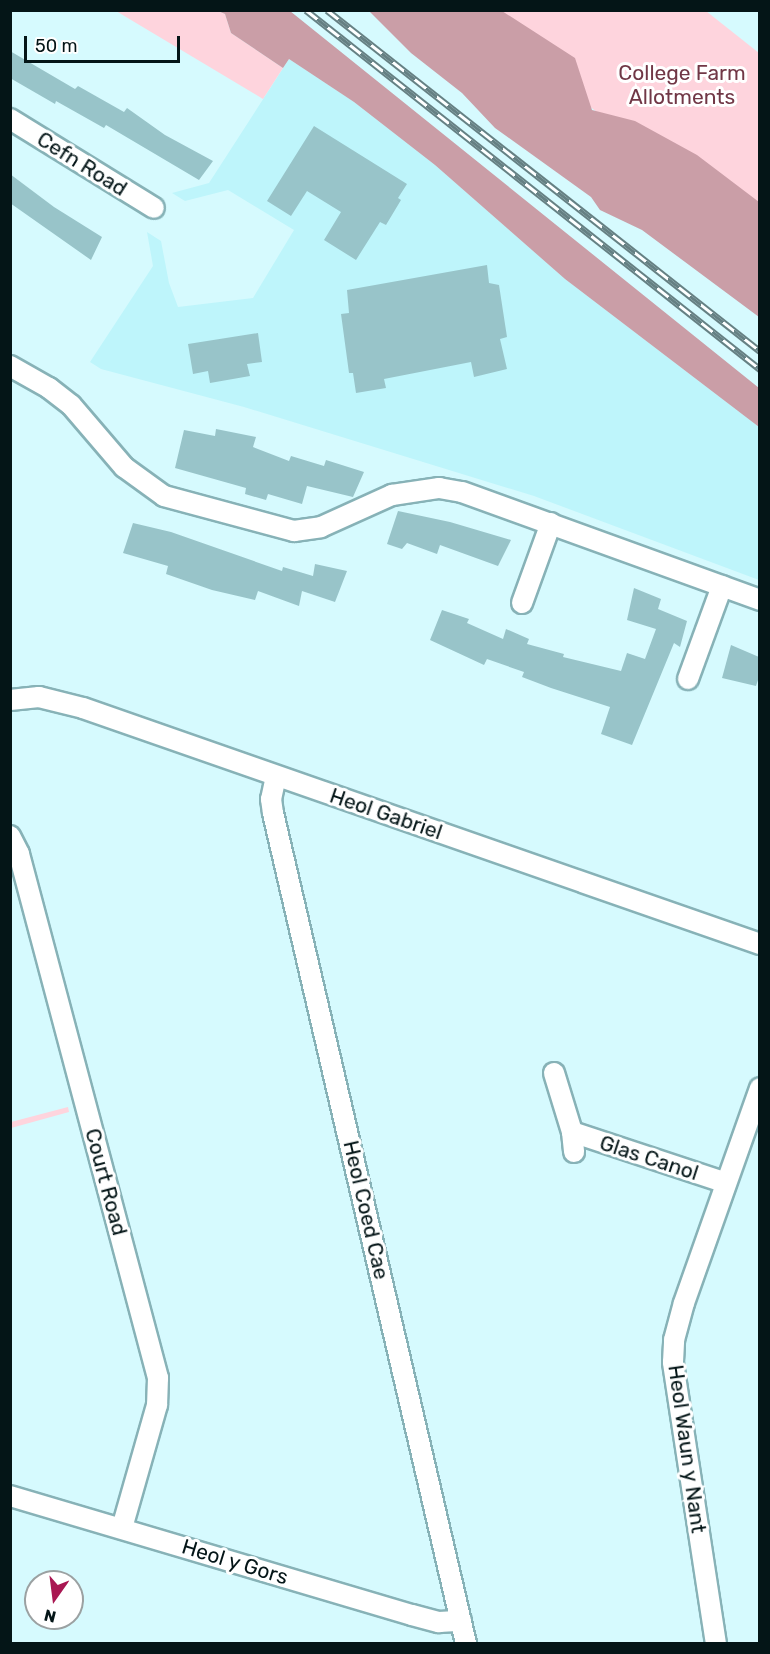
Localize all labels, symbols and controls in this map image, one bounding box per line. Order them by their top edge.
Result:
scale bar [27,24,183,62]
text: 50 m [35,35,78,57]
park label: College Farm Allotments [618,60,746,110]
street label: Cefn Road [32,126,132,202]
street label: Heol Gabriel [326,783,446,845]
street label: Court Road [80,1126,132,1238]
street label: Glas Canol [596,1130,702,1186]
street label: Heol Coed Cae [338,1138,394,1282]
street label: Heol Waun y Nant [663,1362,711,1536]
street label: Heol y Gors [178,1534,292,1590]
north arrow [24,1570,84,1630]
text: N [42,1605,58,1627]

